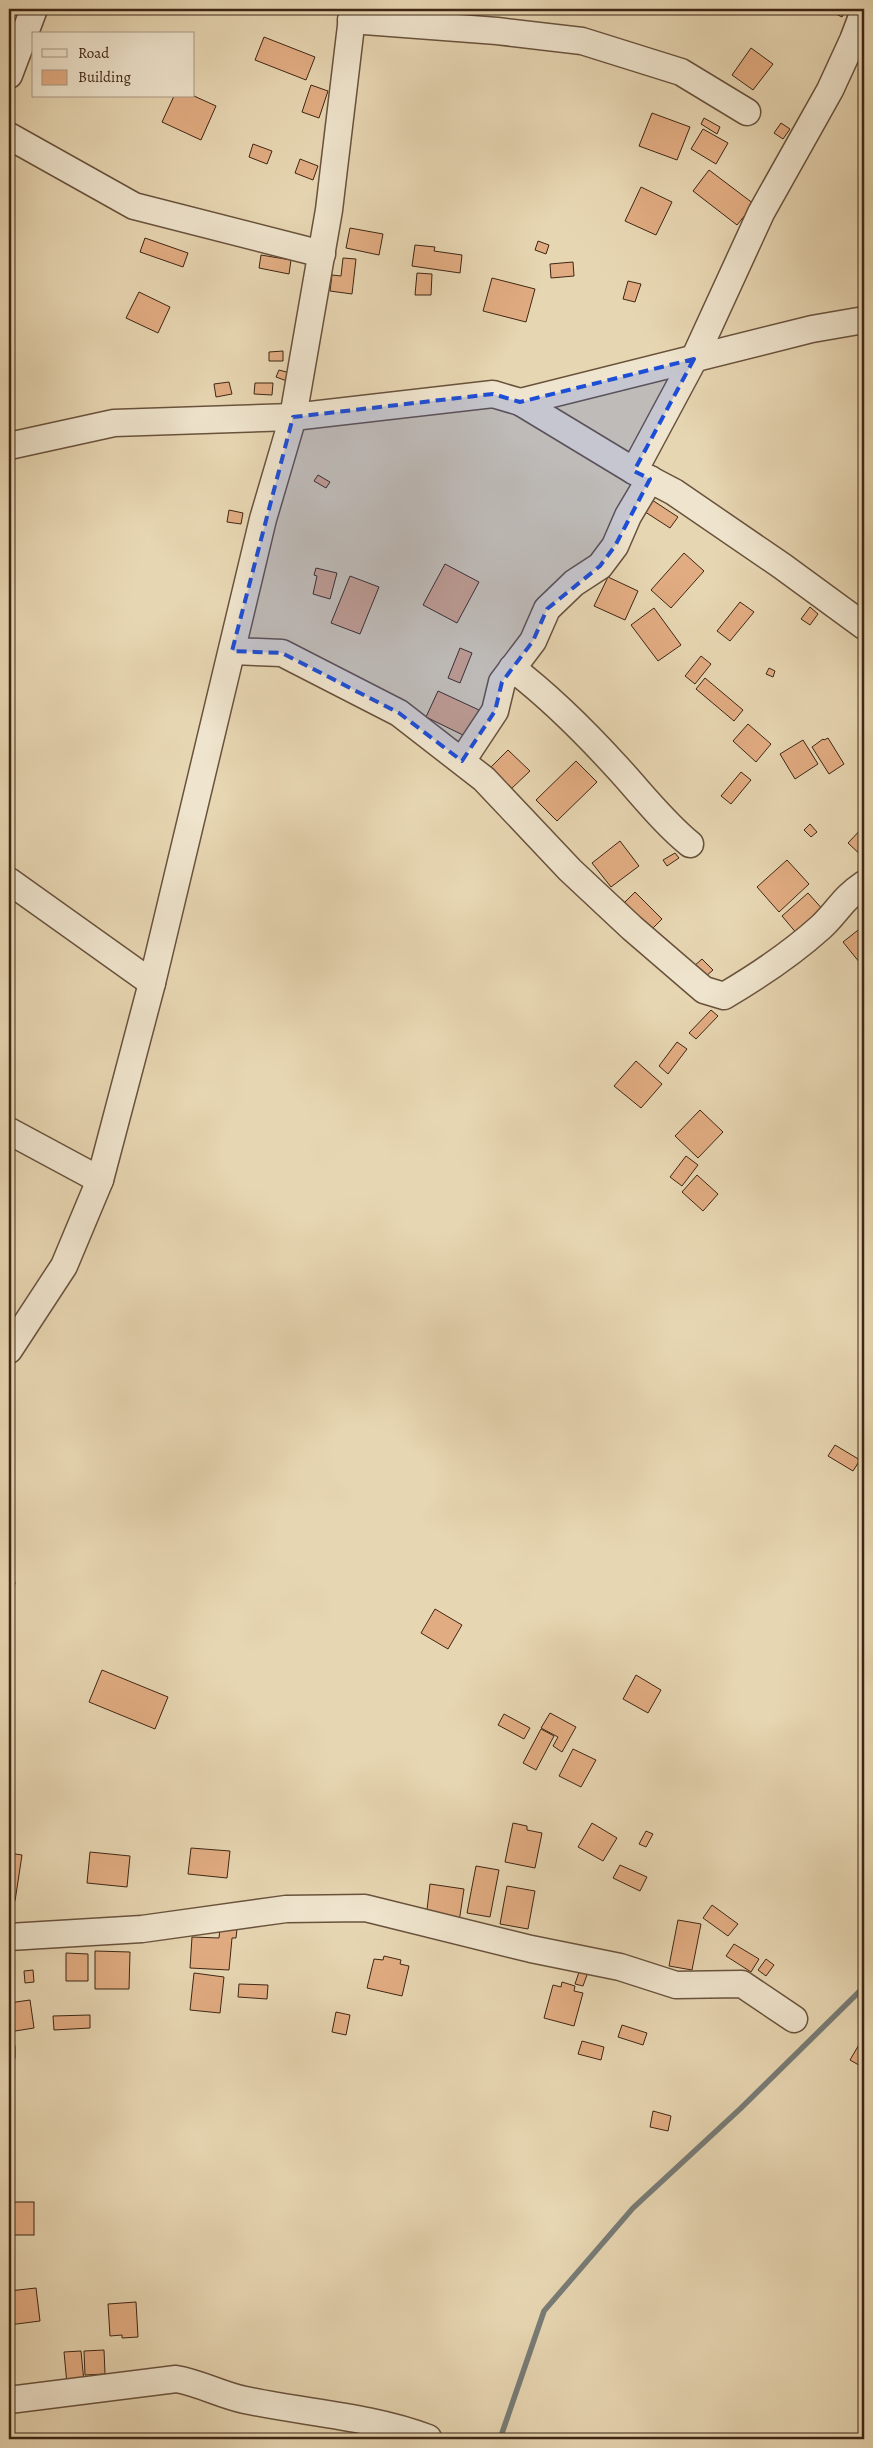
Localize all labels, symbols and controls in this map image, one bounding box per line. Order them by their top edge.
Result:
legend [32,32,195,98]
text: Road [78,43,110,63]
text: Building [78,67,131,87]

